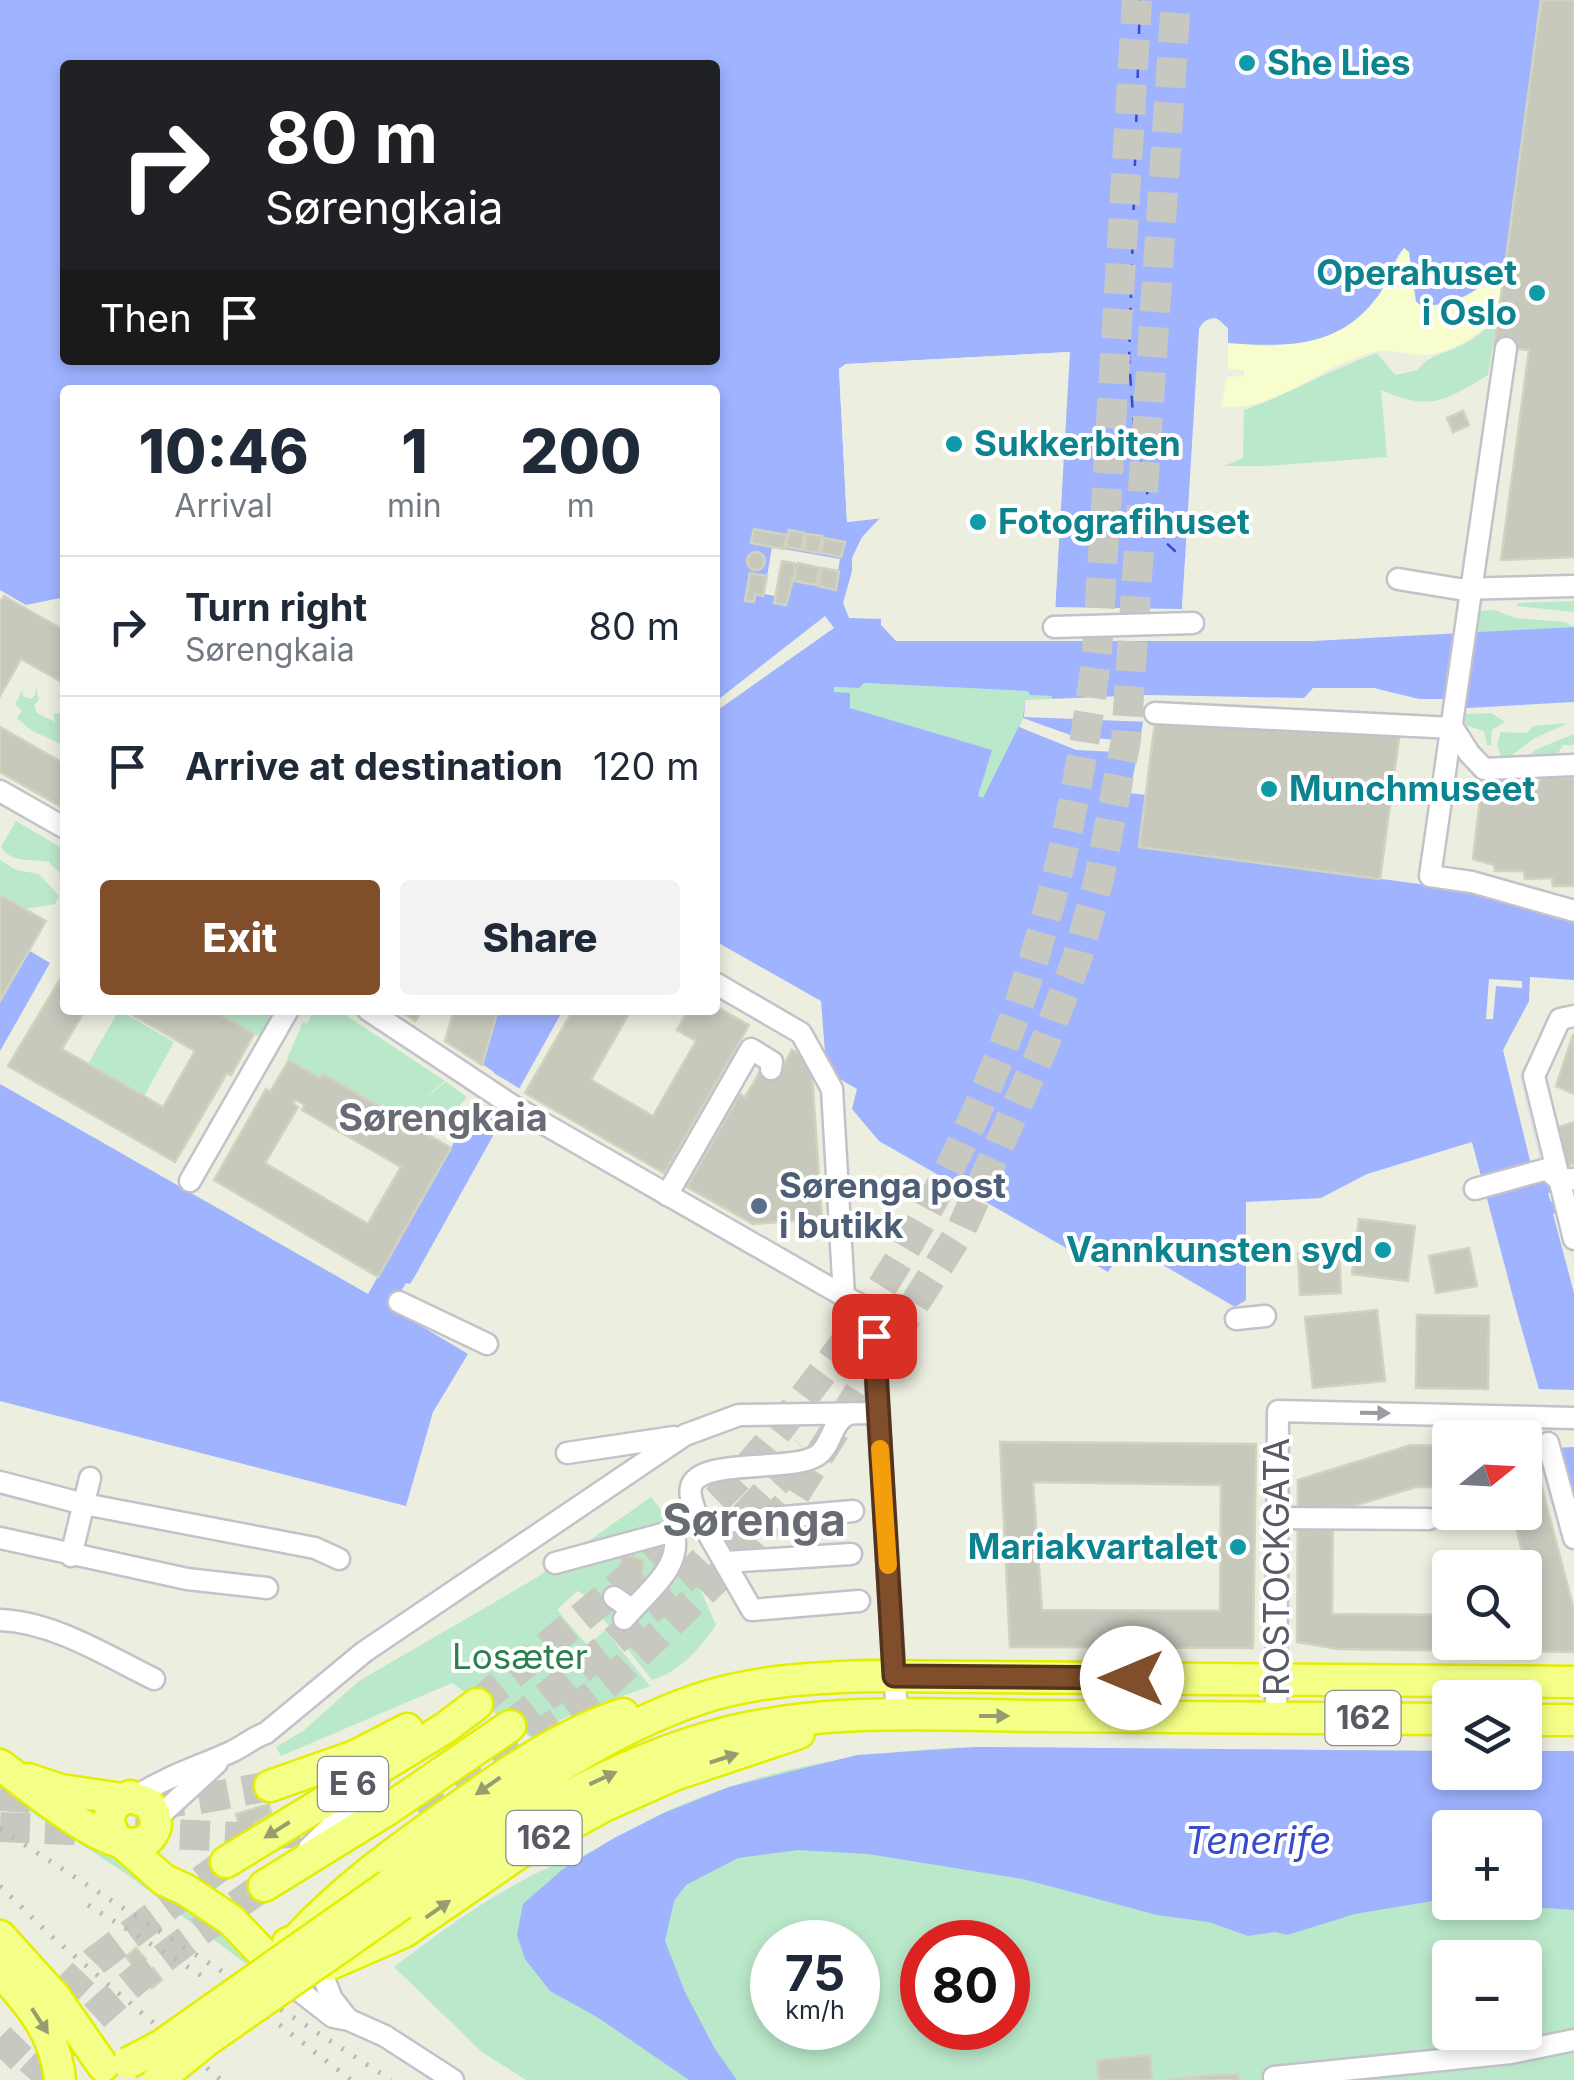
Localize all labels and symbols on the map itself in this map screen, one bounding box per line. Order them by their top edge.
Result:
place label: She Lies [1267,41,1411,83]
marker: She Lies [1236,52,1258,74]
place label: Operahuset i Oslo [1316,251,1517,333]
marker: Operahuset i Oslo [1526,282,1548,304]
place label: Sukkerbiten [974,422,1181,464]
marker: Sukkerbiten [943,433,965,455]
place label: Fotografihuset [998,500,1250,542]
marker: Fotografihuset [967,511,989,533]
place label: Munchmuseet [1289,767,1536,809]
marker: Munchmuseet [1258,778,1280,800]
district label: Sørengkaia [338,1094,548,1140]
place label: Sørenga post i butikk [779,1164,1006,1246]
marker: Sørenga post i butikk [748,1195,770,1217]
place label: Vannkunsten syd [1066,1228,1363,1270]
marker: Vannkunsten syd [1372,1239,1394,1261]
pin [832,1294,917,1379]
one-way arrow [1360,1406,1392,1422]
north arrow [1432,1420,1542,1530]
street label: ROSTOCKGATA [1255,1438,1297,1696]
district label: Sørenga [662,1492,846,1547]
place label: Mariakvartalet [968,1525,1218,1567]
marker: Mariakvartalet [1227,1536,1249,1558]
position arrow [1080,1626,1184,1730]
park label: Losæter [452,1635,588,1677]
road number: 162 [1326,1691,1400,1745]
one-way arrow [979,1708,1011,1724]
one-way arrow [709,1749,739,1764]
road number: E 6 [318,1757,388,1811]
one-way arrow [589,1770,618,1787]
one-way arrow [474,1776,501,1795]
road number: 162 [506,1811,582,1865]
water label: Tenerife [1185,1817,1331,1863]
one-way arrow [263,1821,290,1839]
one-way arrow [424,1900,451,1919]
speed limit sign: 80 [900,1920,1030,2050]
one-way arrow [31,2007,49,2034]

